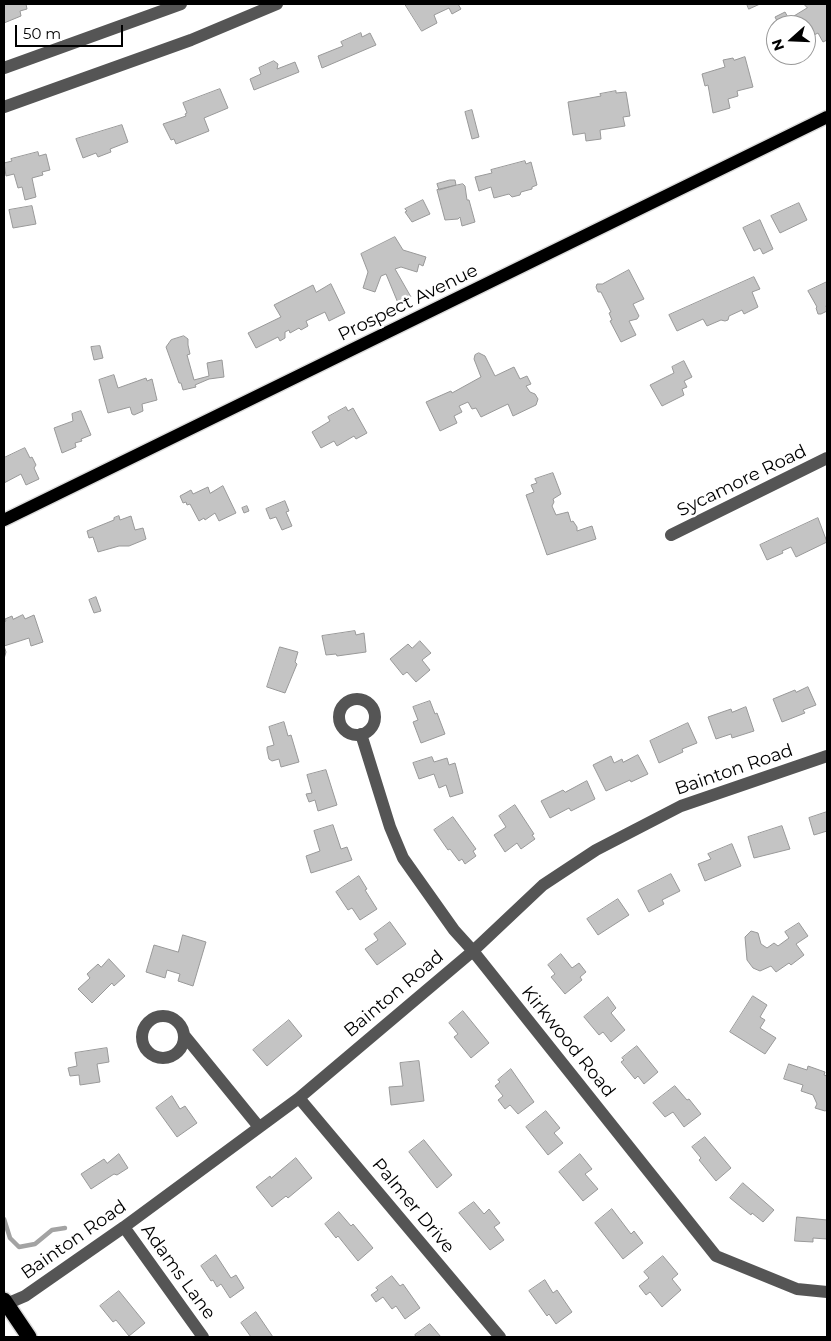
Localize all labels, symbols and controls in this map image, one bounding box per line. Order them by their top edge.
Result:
scale bar [18,15,125,47]
north arrow [766,15,816,65]
text: 50 m [23,24,61,43]
text: N [767,36,788,53]
street label: Prospect Avenue [335,260,481,346]
street label: Sycamore Road [674,440,810,522]
street label: Bainton Road [672,740,796,800]
street label: Bainton Road [340,946,448,1042]
street label: Kirkwood Road [516,982,620,1102]
street label: Palmer Drive [367,1154,459,1258]
street label: Bainton Road [17,1196,131,1284]
street label: Adams Lane [136,1220,220,1324]

